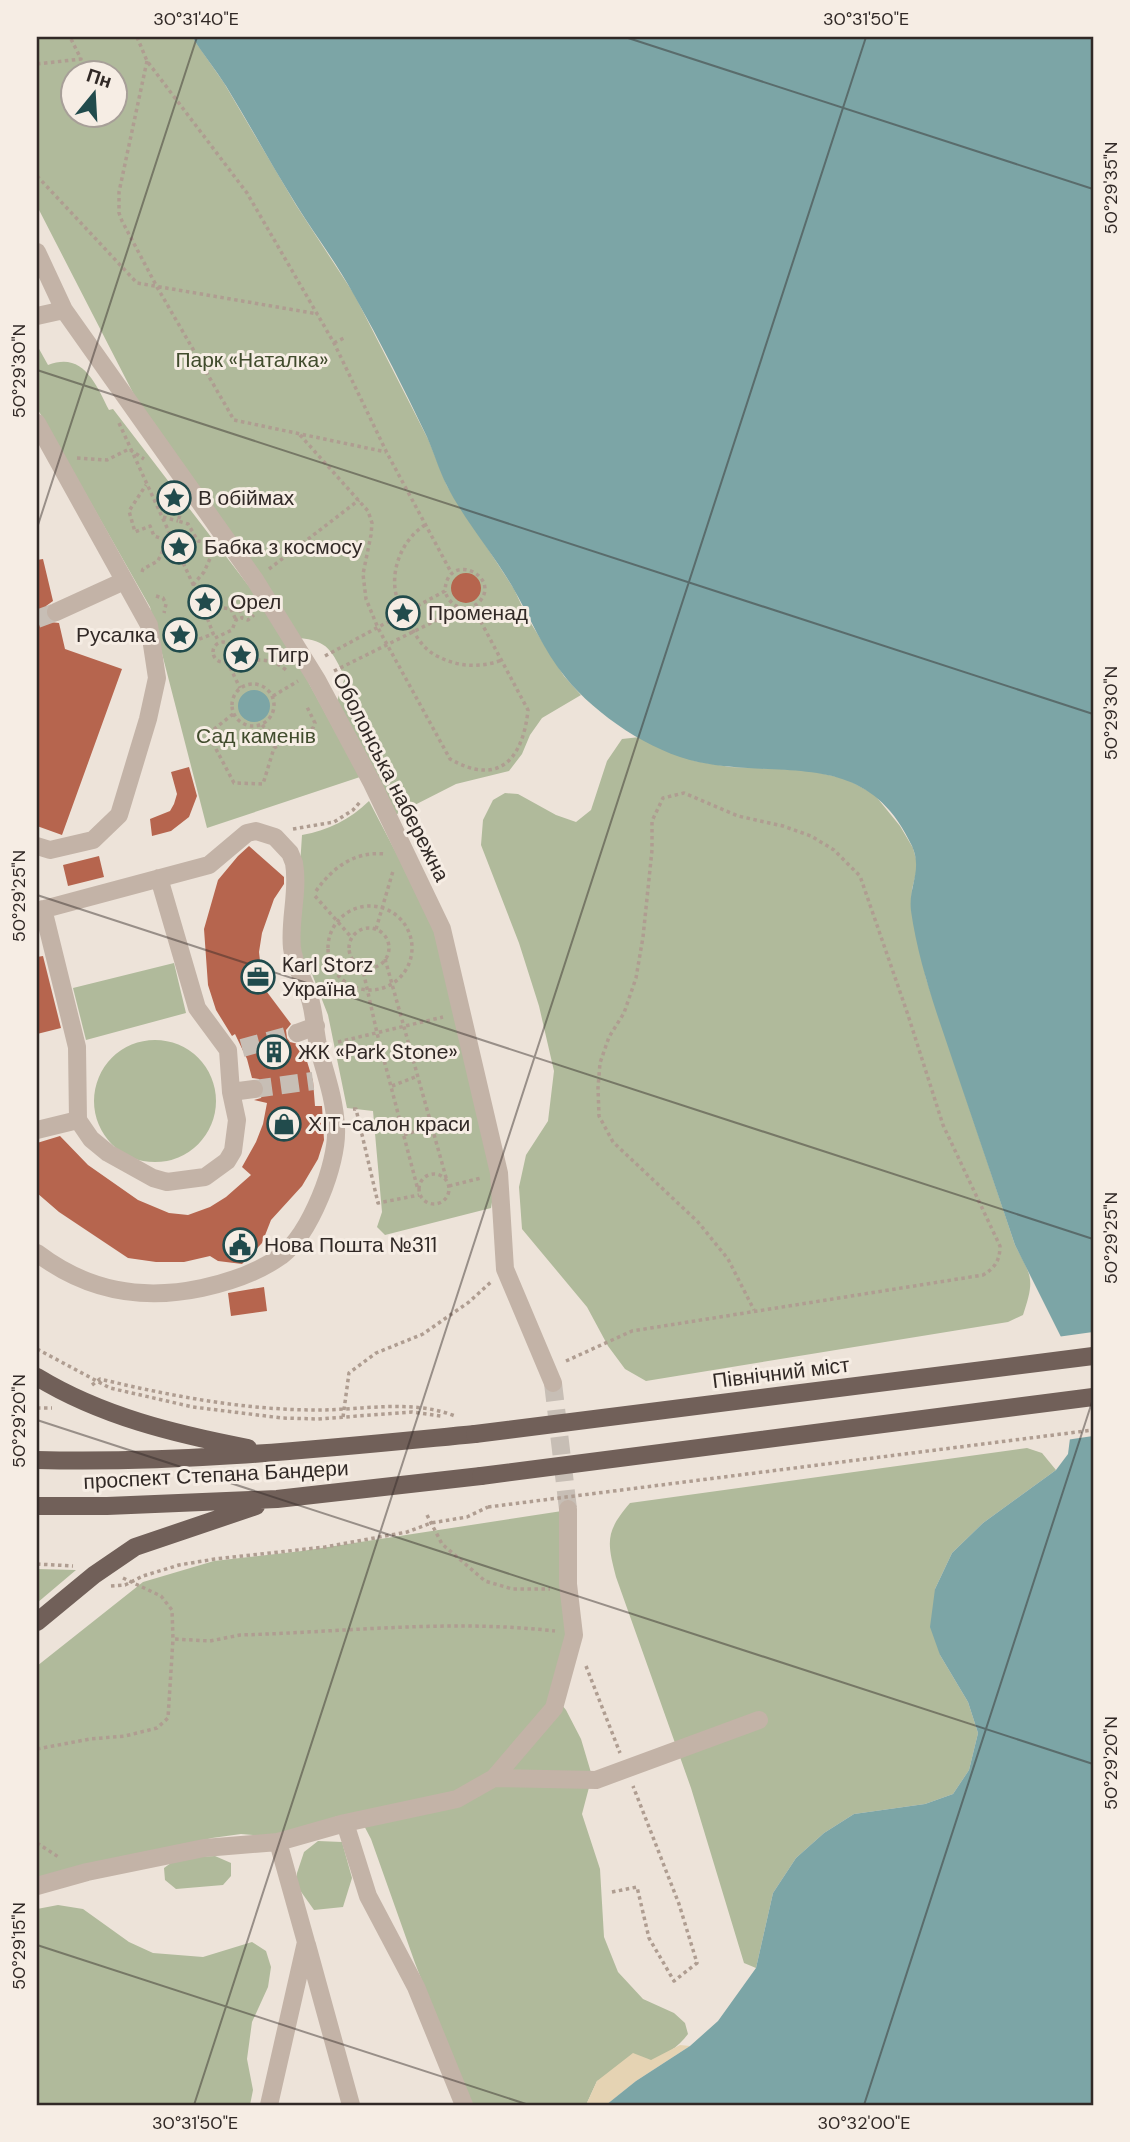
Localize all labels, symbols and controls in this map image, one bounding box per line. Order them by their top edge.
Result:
text: 30°31'40"E [153,7,239,31]
text: 30°31'50"E [823,7,909,31]
north arrow [60,60,130,130]
text: Пн [83,63,115,94]
text: 50°29'35"N [1099,142,1123,234]
text: 50°29'30"N [7,324,31,418]
park label: Парк «Наталка» [175,346,329,374]
place icon: В обіймах [155,479,193,517]
place label: В обіймах [198,484,295,512]
place icon: Бабка з космосу [160,528,198,566]
place label: Бабка з космосу [204,533,363,561]
place icon: Орел [186,583,224,621]
place label: Орел [230,588,281,616]
place icon: Променад [384,594,422,632]
place label: Променад [428,599,528,627]
place icon: Русалка [161,616,199,654]
place label: Русалка [76,621,156,649]
place icon: Тигр [222,636,260,674]
place label: Тигр [266,641,309,669]
text: 50°29'30"N [1099,666,1123,760]
street label: Оболонська набережна [326,668,456,887]
park label: Сад каменів [196,722,316,750]
text: 50°29'25"N [7,850,31,942]
place label: Karl Storz Україна [282,951,373,1003]
office icon: Karl Storz Україна [239,958,277,996]
building icon: ЖК «Park Stone» [255,1033,293,1071]
place label: ЖК «Park Stone» [298,1038,458,1066]
shop icon: ХІТ-салон краси [265,1105,303,1143]
place label: ХІТ-салон краси [308,1110,470,1138]
text: 50°29'25"N [1099,1192,1123,1284]
public building icon: Нова Пошта №311 [221,1226,259,1264]
place label: Нова Пошта №311 [264,1231,437,1259]
street label: Північний міст [711,1351,852,1395]
text: 50°29'20"N [7,1374,31,1468]
street label: проспект Степана Бандери [83,1454,349,1496]
text: 50°29'20"N [1099,1716,1123,1810]
text: 50°29'15"N [7,1902,31,1990]
text: 30°31'50"E [152,2111,238,2135]
text: 30°32'00"E [817,2111,911,2135]

